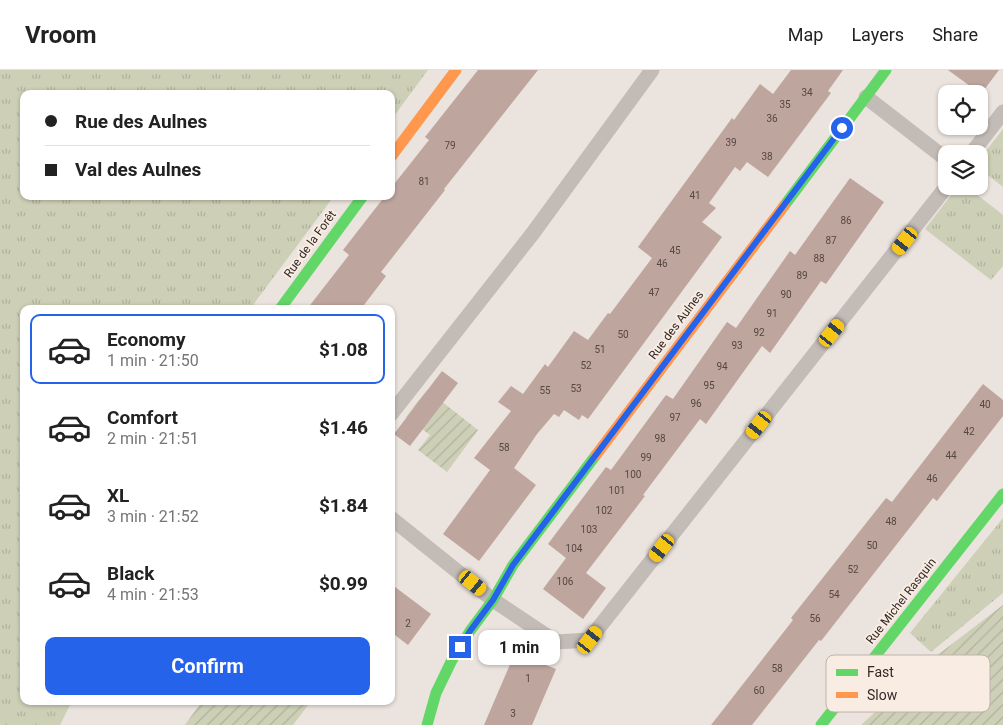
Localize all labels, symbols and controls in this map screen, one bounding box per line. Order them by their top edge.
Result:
text: Vroom [25,21,97,49]
text: Map [788,24,823,45]
text: Layers [851,24,904,45]
text: Share [932,24,978,45]
map controls [938,85,988,195]
button: locate [938,85,988,135]
house number: 34 [801,87,813,98]
house number: 35 [779,99,791,110]
text: Rue des Aulnes [75,110,207,133]
house number: 36 [766,113,778,124]
route start [831,117,853,139]
house number: 39 [725,137,737,148]
house number: 79 [444,140,456,151]
button: layers [938,145,988,195]
house number: 38 [761,151,773,162]
text: Val des Aulnes [75,158,201,181]
house number: 81 [418,176,430,187]
house number: 41 [689,190,701,201]
street label: Rue de la Forêt [281,208,339,280]
house number: 86 [840,215,852,226]
car [889,225,920,257]
house number: 87 [825,235,837,246]
house number: 45 [669,245,681,256]
house number: 88 [813,253,825,264]
house number: 46 [656,258,668,269]
house number: 89 [796,270,808,281]
house number: 47 [648,287,660,298]
street label: Rue des Aulnes [646,288,706,362]
house number: 90 [780,289,792,300]
house number: 91 [766,308,778,319]
car [816,317,847,349]
icon: car [47,327,92,372]
house number: 92 [753,327,765,338]
text: Economy [107,328,186,351]
house number: 50 [617,329,629,340]
text: $1.08 [319,338,368,361]
house number: 93 [731,340,743,351]
house number: 51 [594,344,606,355]
text: 1 min · 21:50 [107,351,199,370]
house number: 52 [580,360,592,371]
house number: 94 [716,361,728,372]
house number: 95 [703,380,715,391]
house number: 53 [570,383,582,394]
house number: 55 [539,385,551,396]
house number: 96 [690,398,702,409]
house number: 40 [979,399,991,410]
icon: car [47,405,92,450]
text: Comfort [107,406,178,429]
car [743,409,774,441]
house number: 97 [669,412,681,423]
text: $1.46 [319,416,368,439]
house number: 42 [963,426,975,437]
text: 2 min · 21:51 [107,429,199,448]
house number: 98 [654,433,666,444]
house number: 58 [498,442,510,453]
house number: 44 [945,450,957,461]
house number: 99 [640,452,652,463]
house number: 100 [625,469,642,480]
house number: 46 [926,473,938,484]
icon: car [47,483,92,528]
text: XL [107,484,129,507]
house number: 101 [609,485,625,496]
text: $1.84 [319,494,368,517]
house number: 102 [596,505,613,516]
text: 3 min · 21:52 [107,507,199,526]
house number: 48 [885,516,897,527]
house number: 103 [581,524,597,535]
car [646,532,677,564]
house number: 50 [866,540,878,551]
house number: 104 [566,543,583,554]
street label: Rue Michel Rasquin [863,555,939,647]
icon: car [47,561,92,606]
text: Black [107,562,154,585]
house number: 52 [847,564,859,575]
car [456,568,489,598]
text: $0.99 [319,572,368,595]
house number: 106 [557,576,574,587]
text: 4 min · 21:53 [107,585,199,604]
house number: 54 [828,589,840,600]
house number: 56 [809,613,821,624]
house number: 2 [405,618,411,629]
car [574,624,605,656]
callout: 1 min [478,630,560,664]
route end [449,636,471,658]
button: Confirm [45,637,370,695]
text: 1 min [499,638,539,657]
legend [826,655,990,712]
house number: 58 [771,663,783,674]
text: Fast [867,664,894,680]
house number: 1 [525,673,531,684]
house number: 60 [753,685,765,696]
text: Slow [867,687,898,703]
house number: 3 [510,708,516,719]

